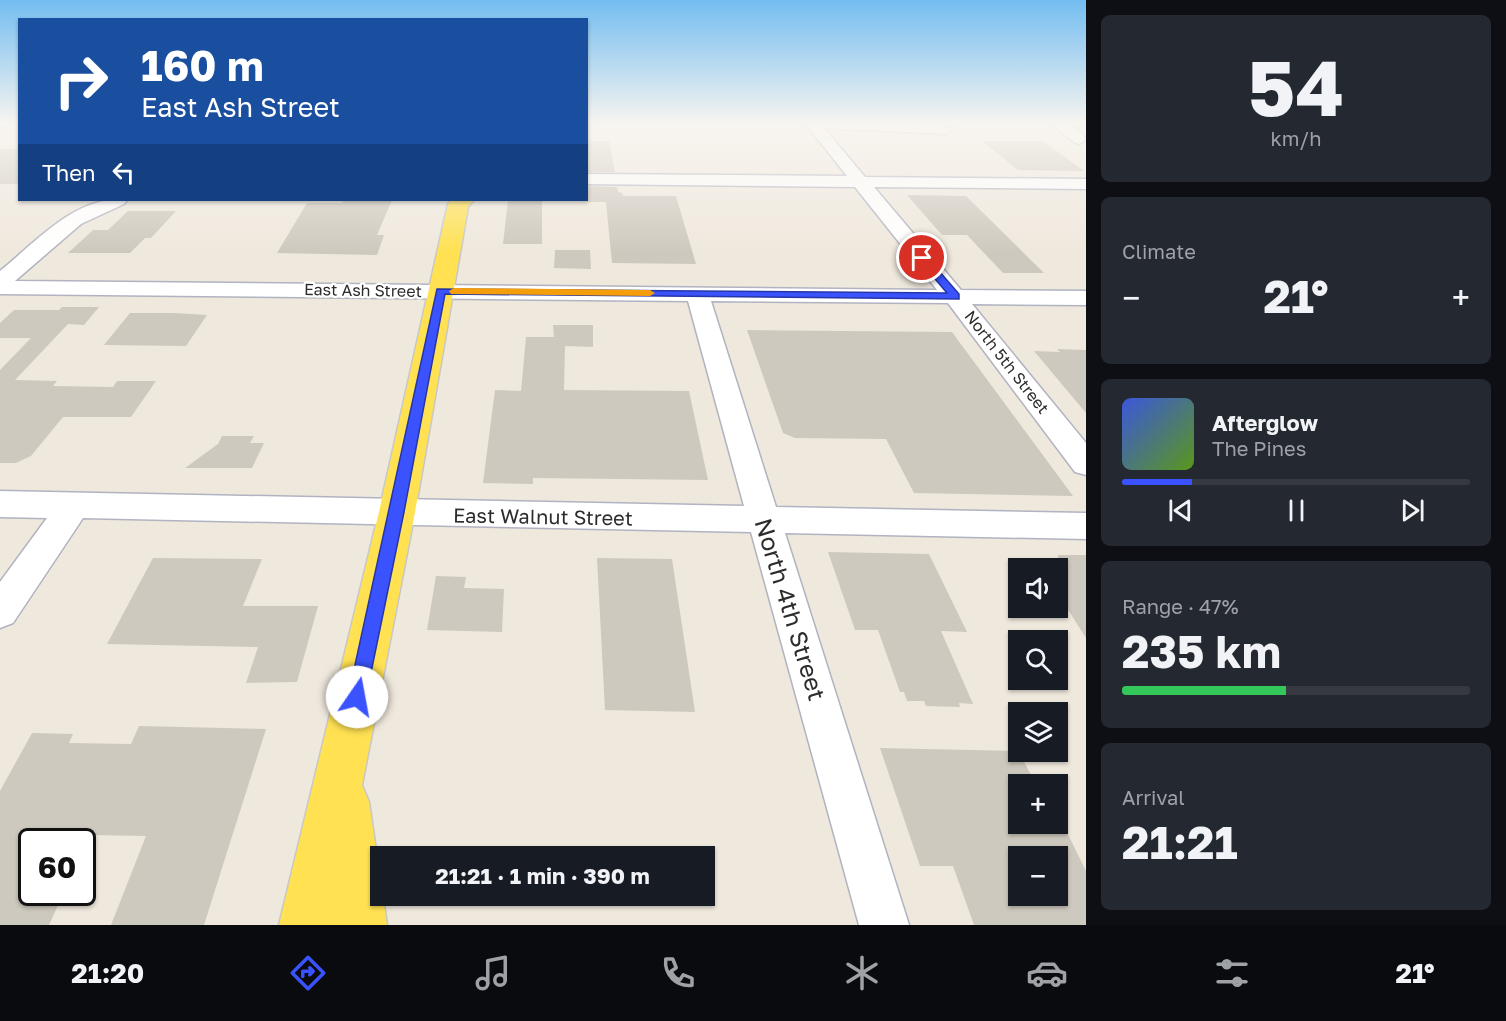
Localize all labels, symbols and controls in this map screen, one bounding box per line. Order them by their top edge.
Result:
text: 160 m [141,40,264,90]
text: 54 [1248,40,1344,133]
icon: right [42,42,120,120]
text: East Ash Street [141,91,340,123]
text: km/h [1271,126,1321,150]
icon: left [107,156,140,189]
text: Then [42,159,95,186]
pin [896,232,947,283]
text: Climate [1122,239,1196,263]
icon: arrive [905,241,938,274]
text: 21° [1263,269,1329,323]
text: − [1122,278,1140,317]
text: + [1452,278,1470,317]
street label: East Ash Street [304,279,422,301]
street label: North 5th Street [961,306,1053,418]
text: Afterglow [1212,409,1318,436]
text: The Pines [1212,436,1306,460]
icon: previous [1164,494,1197,527]
icon: pause [1280,494,1313,527]
icon: next [1396,494,1429,527]
street label: East Walnut Street [453,502,633,530]
street label: North 4th Street [750,514,832,704]
map controls [1008,558,1068,906]
button: sound [1008,558,1068,618]
text: Range · 47% [1122,594,1239,618]
text: 235 km [1122,624,1281,678]
button: search [1008,630,1068,690]
position arrow [325,665,389,729]
button: layers [1008,702,1068,762]
button: + [1008,774,1068,834]
text: Arrival [1122,785,1185,809]
text: 21:21 [1122,815,1238,869]
speed limit sign: 60 [18,828,96,906]
button: − [1008,846,1068,906]
text: 21:21 · 1 min · 390 m [435,862,650,889]
icon: directions [287,952,329,994]
icon: music [472,952,514,994]
icon: phone [657,952,699,994]
icon: climate [841,952,883,994]
icon: car [1026,952,1068,994]
icon: filters [1211,952,1253,994]
text: 21:20 [71,957,144,989]
text: 21° [1396,957,1435,989]

